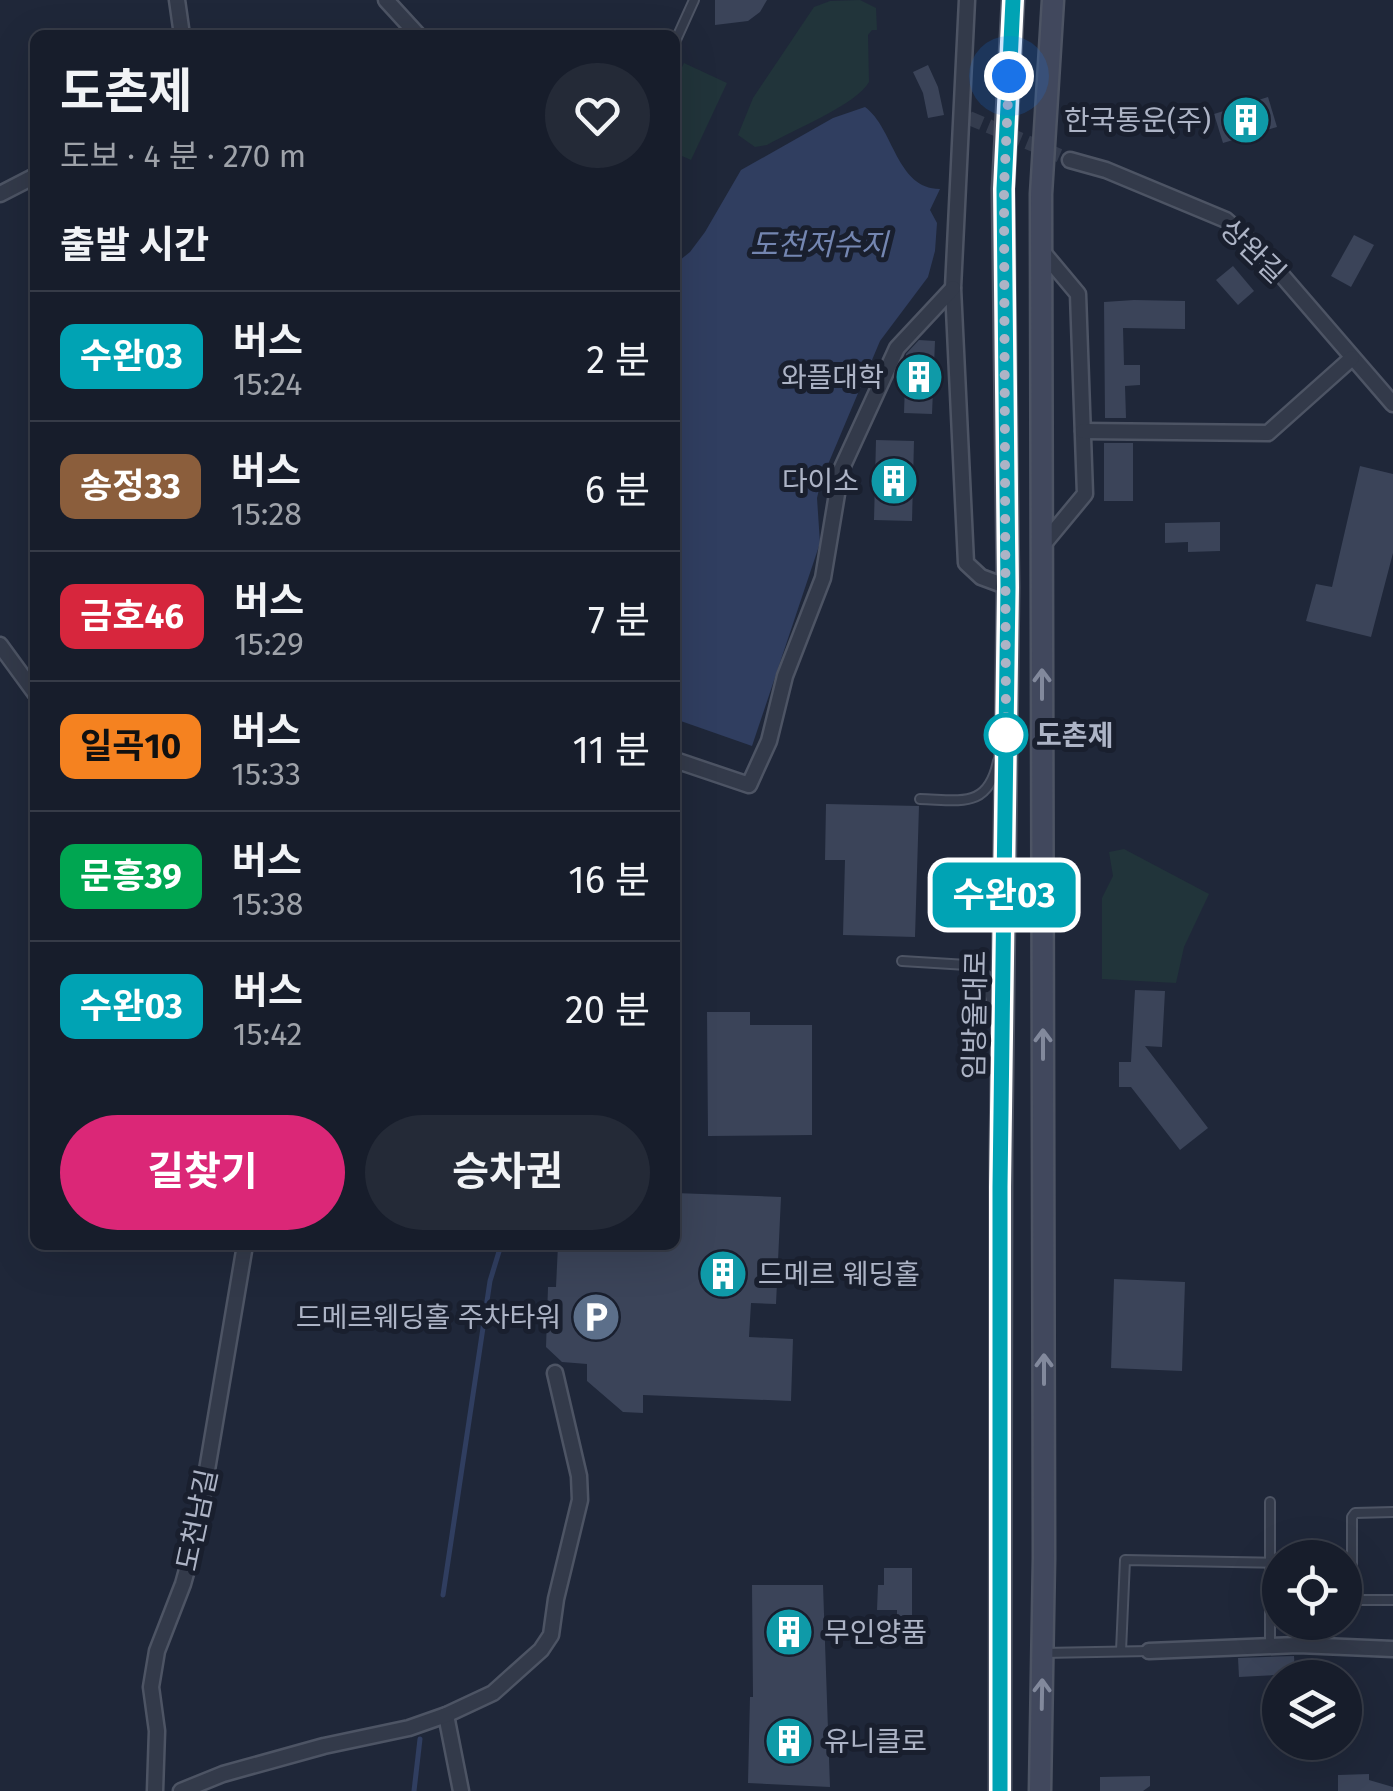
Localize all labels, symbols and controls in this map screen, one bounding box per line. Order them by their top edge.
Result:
your location [984,51,1034,101]
text: 도촌제 [60,63,192,121]
button: heart [545,63,650,168]
building icon: 한국통운(주) [1220,94,1272,146]
place label: 한국통운(주) [1064,104,1211,137]
text: 도보 · 4 분 · 270 m [60,137,306,175]
street label: 상완길 [1214,212,1292,290]
text: 출발 시간 [60,222,209,268]
water label: 도천저수지 [750,227,890,263]
text: 버스 [233,318,303,364]
text: 수완03 [80,335,183,377]
text: 2 분 [586,337,650,383]
building icon: 와플대학 [893,351,945,403]
place label: 와플대학 [781,361,884,394]
text: 15:24 [233,365,302,403]
text: 버스 [231,448,301,494]
building icon: 다이소 [868,455,920,507]
text: 송정33 [80,465,181,507]
place label: 다이소 [782,465,859,498]
text: 6 분 [585,467,650,513]
text: 15:28 [231,495,302,533]
text: 버스 [234,578,304,624]
text: 금호46 [80,595,184,637]
text: 7 분 [588,597,650,643]
text: 15:29 [234,625,304,663]
one-way arrow [1032,668,1052,700]
text: 버스 [231,708,301,754]
marker: 도촌제 [985,714,1027,756]
place label: 도촌제 [1036,719,1113,752]
text: 일곡10 [80,725,181,767]
text: 11 분 [573,727,650,773]
text: 15:33 [231,755,301,793]
text: 버스 [232,838,302,884]
text: 문흥39 [80,855,182,897]
text: 16 분 [568,857,650,903]
line badge: 수완03 [934,862,1074,928]
text: 수완03 [953,874,1055,916]
text: 15:38 [232,885,303,923]
street label: 임방울대로 [957,950,993,1080]
text: 버스 [233,968,303,1014]
text: 수완03 [80,985,183,1027]
text: 20 분 [565,987,650,1033]
text: 15:42 [233,1015,302,1053]
one-way arrow [1034,1028,1052,1060]
button: 길찾기 [60,1115,345,1230]
button: 승차권 [365,1115,650,1230]
building icon: 드메르 웨딩홀 [697,1248,749,1300]
place label: 드메르 웨딩홀 [758,1258,920,1291]
parking icon: 드메르웨딩홀 주차타워 [570,1291,622,1343]
place label: 드메르웨딩홀 주차타워 [296,1301,561,1334]
one-way arrow [1034,1353,1054,1386]
street label: 도천남길 [170,1466,224,1574]
map controls [1262,1540,1362,1760]
button: locate [1262,1540,1362,1640]
building icon: 무인양품 [763,1606,815,1658]
place label: 무인양품 [824,1616,927,1649]
button: layers [1262,1660,1362,1760]
one-way arrow [1032,1678,1052,1710]
building icon: 유니클로 [763,1715,815,1767]
place label: 유니클로 [824,1725,927,1758]

